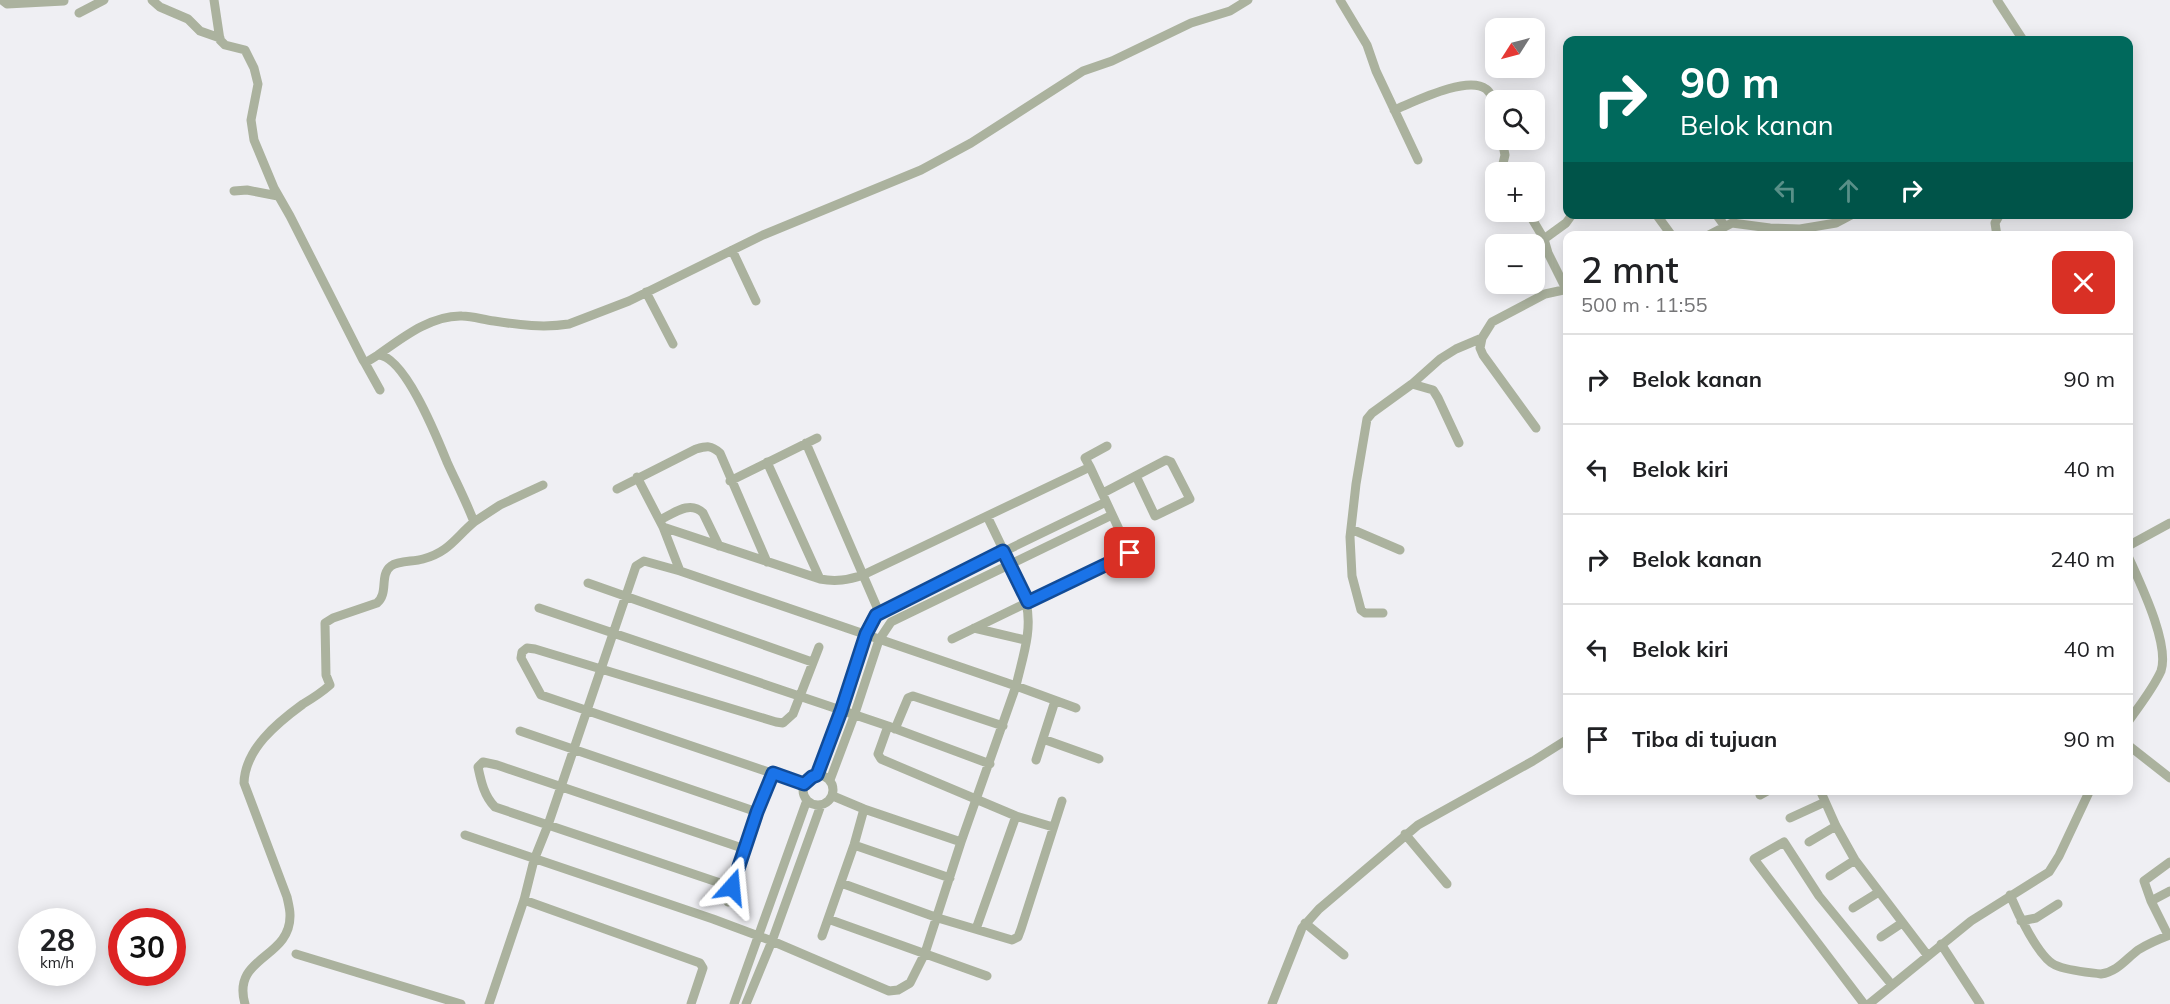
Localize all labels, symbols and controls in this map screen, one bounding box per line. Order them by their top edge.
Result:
north arrow [1485,18,1545,78]
map controls [1485,18,1545,294]
text: 90 m [1680,56,1780,109]
icon: right [1581,60,1659,138]
button: search [1485,90,1545,150]
text: Belok kanan [1680,108,1834,142]
button: + [1485,162,1545,222]
icon: left [1769,174,1802,207]
icon: ahead [1832,174,1865,207]
icon: right [1895,174,1928,207]
button: − [1485,234,1545,294]
text: 2 mnt [1581,247,1679,292]
button: close [2052,251,2115,314]
text: 500 m · 11:55 [1581,292,1707,317]
icon: right [1581,363,1614,396]
text: Belok kanan [1632,365,1762,393]
text: 90 m [2064,365,2115,393]
icon: left [1581,453,1614,486]
text: Belok kiri [1632,455,1728,483]
text: 40 m [2064,455,2115,483]
pin [1104,527,1155,578]
icon: arrive [1113,536,1146,569]
icon: right [1581,543,1614,576]
text: Belok kanan [1632,545,1762,573]
text: 240 m [2050,545,2115,573]
icon: left [1581,633,1614,666]
text: Belok kiri [1632,635,1728,663]
text: 40 m [2064,635,2115,663]
icon: arrive [1581,723,1614,756]
text: Tiba di tujuan [1632,725,1777,753]
text: 90 m [2064,725,2115,753]
position arrow [700,855,764,919]
speed limit sign: 30 [108,908,186,986]
text: 28 [39,921,75,959]
text: km/h [40,953,74,972]

